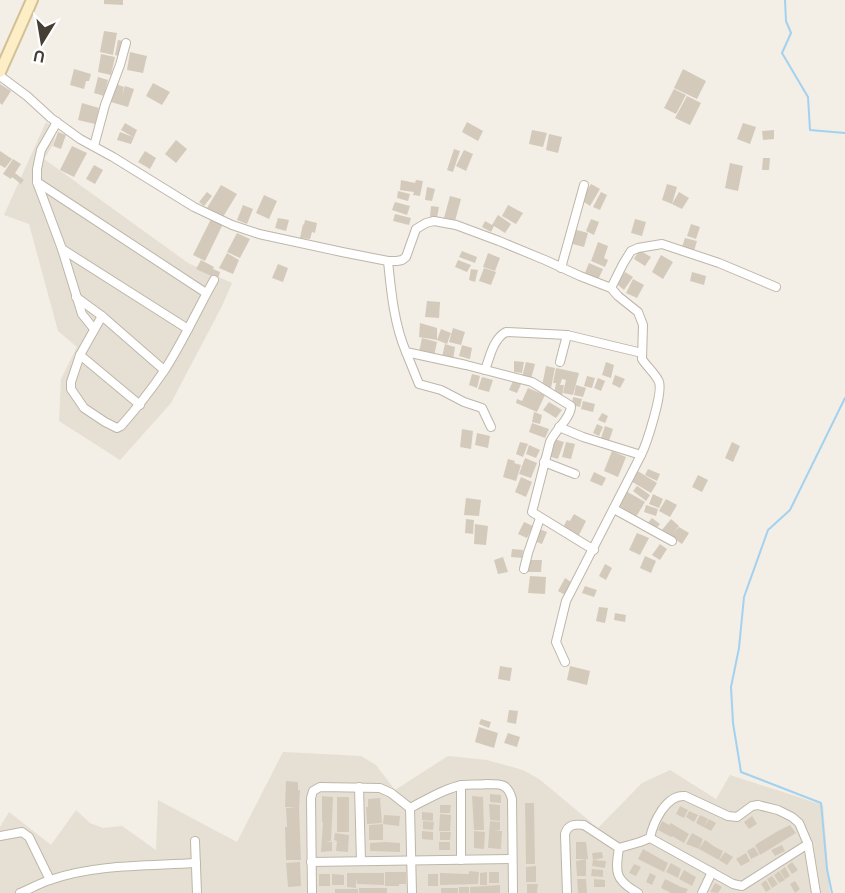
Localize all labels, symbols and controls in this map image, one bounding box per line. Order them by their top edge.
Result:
north arrow [12,12,72,72]
text: U [32,46,47,67]

